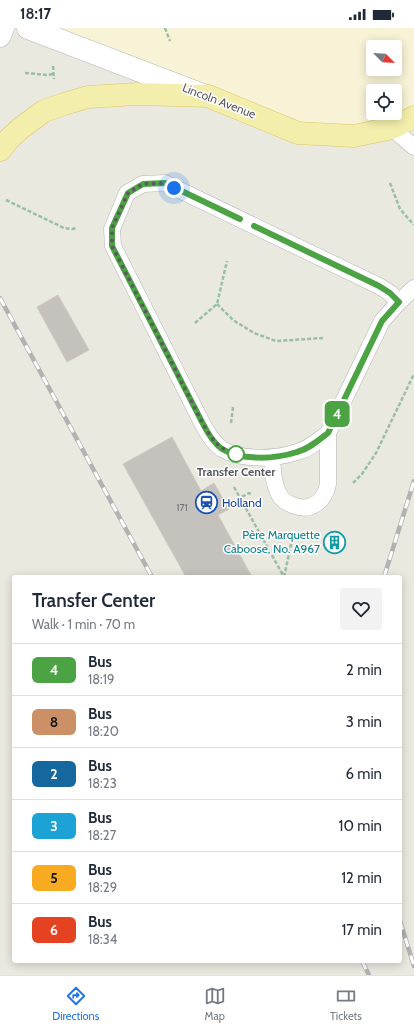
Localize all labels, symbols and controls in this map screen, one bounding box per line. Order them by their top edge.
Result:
text: 18:17 [20,5,51,23]
north arrow [366,40,402,76]
map controls [366,40,402,120]
street label: Lincoln Avenue [180,80,258,121]
button: locate [366,84,402,120]
your location [164,178,184,198]
line badge: 4 [324,401,350,427]
text: 4 [333,405,341,423]
marker: Transfer Center [227,445,245,463]
place label: Transfer Center [197,464,275,479]
station icon: Holland [193,490,219,516]
place label: Holland [222,495,262,510]
house number: 171 [176,501,188,514]
place label: Père Marquette Caboose, No. A967 [224,527,320,556]
building icon: Père Marquette Caboose, No. A967 [322,529,348,555]
button: heart [340,588,382,630]
text: Transfer Center [32,589,155,612]
text: Walk · 1 min · 70 m [32,616,135,632]
text: Bus [88,653,112,671]
text: 4 [50,661,58,679]
text: 2 min [346,661,382,679]
text: 18:19 [88,671,114,687]
text: Bus [88,705,112,723]
text: 8 [50,713,58,731]
text: 3 min [346,713,382,731]
text: 18:20 [88,723,119,739]
text: Bus [88,757,112,775]
text: 2 [50,765,58,783]
text: 6 min [345,765,382,783]
text: 18:23 [88,775,117,791]
text: Bus [88,809,112,827]
text: 3 [50,817,58,835]
text: 10 min [339,817,382,835]
text: 18:27 [88,827,116,843]
text: Bus [88,861,112,879]
text: 5 [50,869,58,887]
text: 12 min [341,869,382,887]
text: 18:29 [88,879,117,895]
text: Bus [88,913,112,931]
text: 6 [50,921,58,939]
text: 17 min [341,921,382,939]
text: 18:34 [88,931,117,947]
tab: Directions [52,985,99,1023]
tab: Map [204,985,226,1023]
tab: Tickets [330,985,362,1023]

